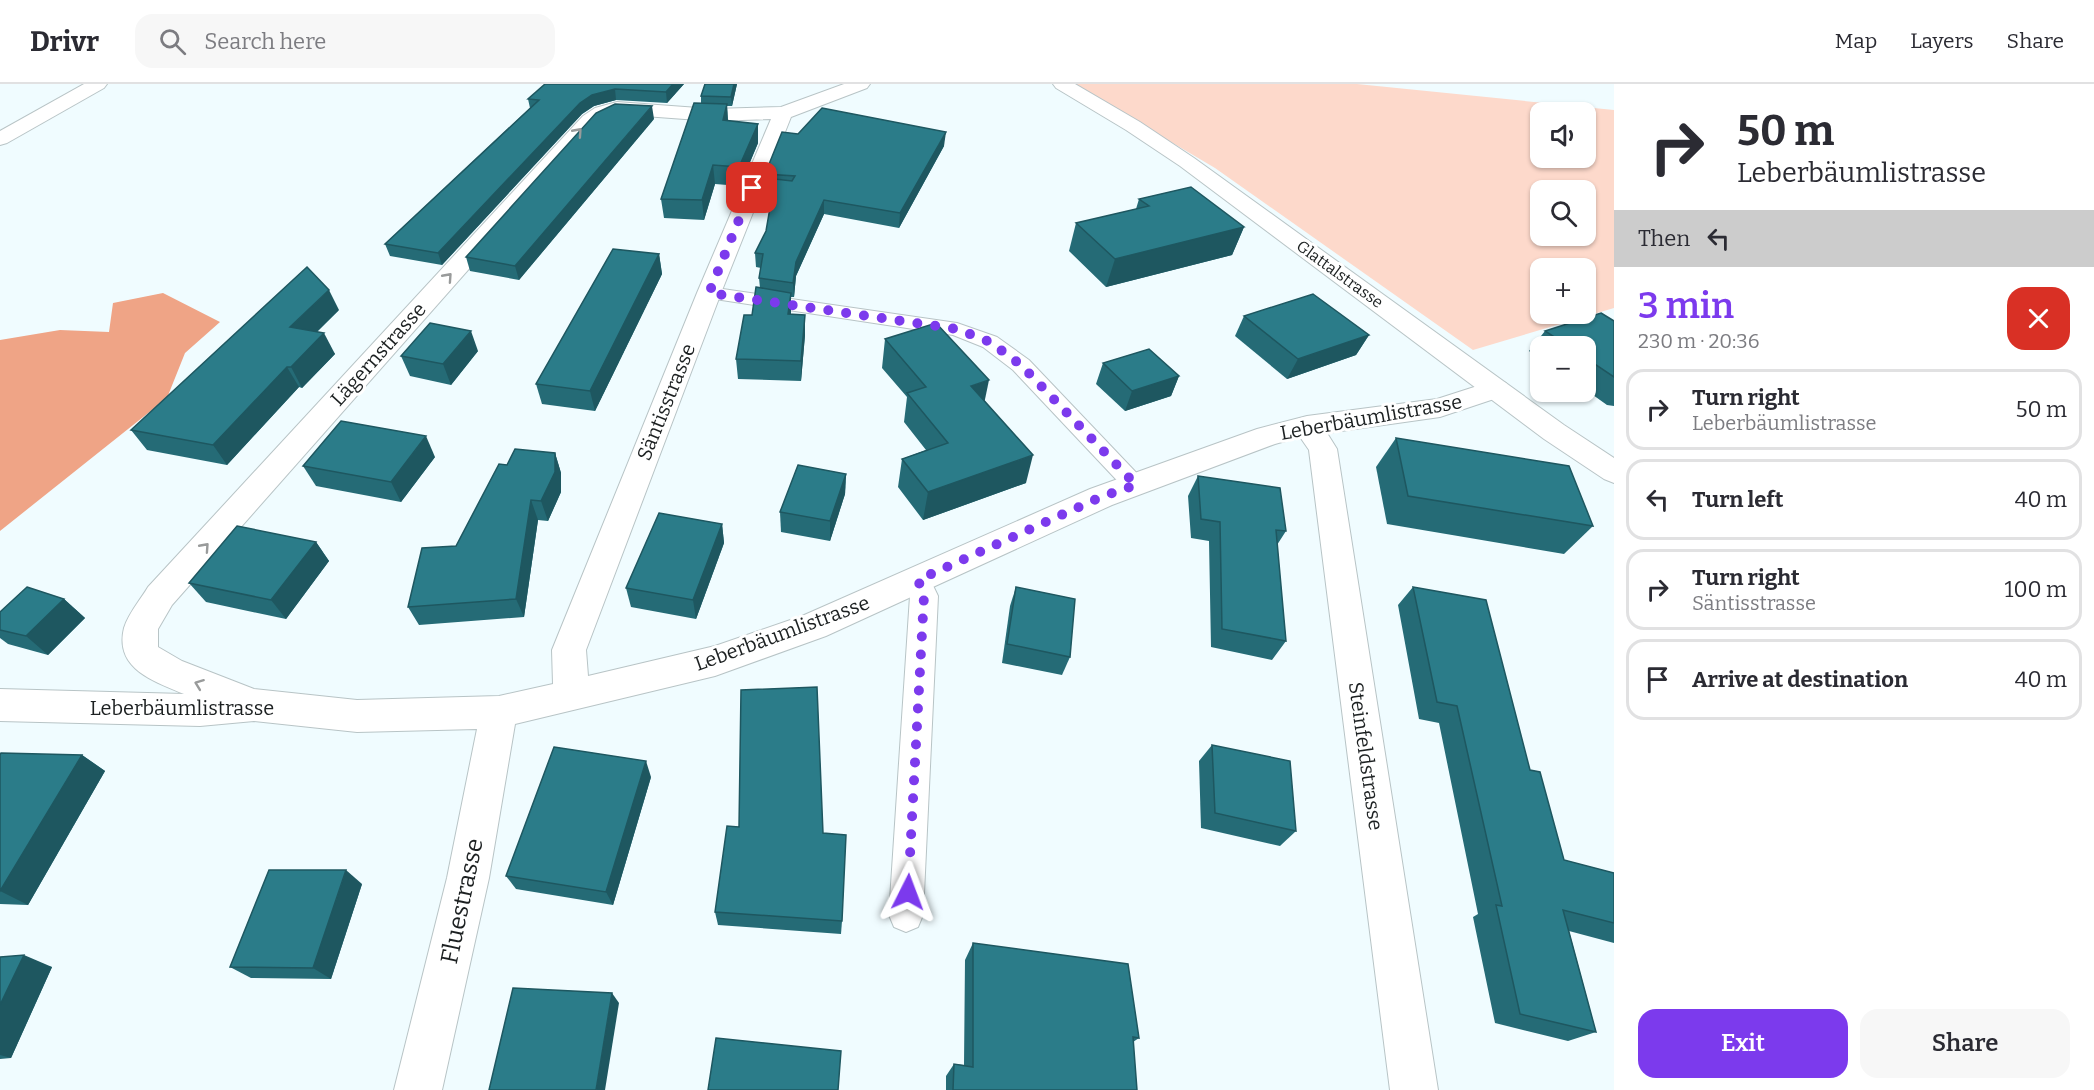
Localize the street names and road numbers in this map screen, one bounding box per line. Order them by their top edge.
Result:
street label: Glattalstrasse [1293,236,1387,312]
street label: Lägernstrasse [325,297,431,411]
street label: Säntisstrasse [632,340,700,464]
street label: Leberbäumlistrasse [1278,389,1464,445]
street label: Leberbäumlistrasse [691,590,873,676]
street label: Steinfeldstrasse [1344,680,1388,832]
street label: Leberbäumlistrasse [90,696,274,720]
street label: Fluestrasse [435,836,489,966]

